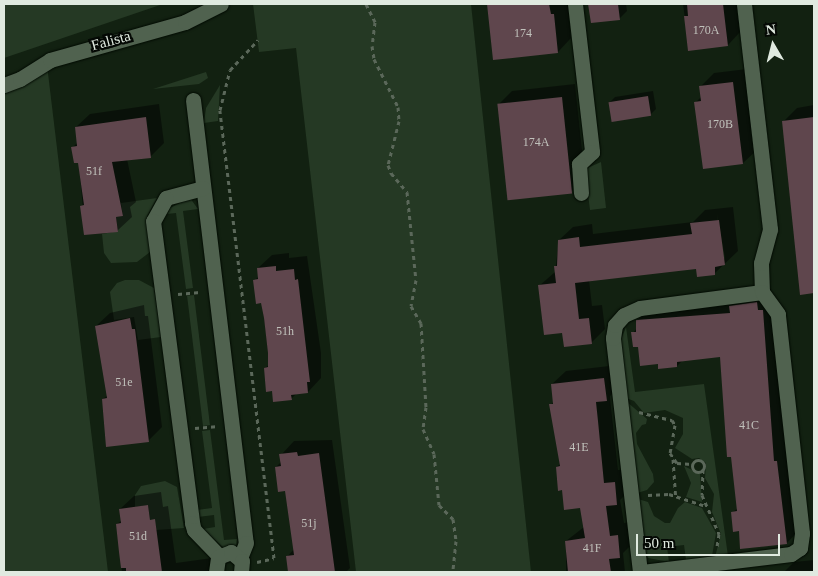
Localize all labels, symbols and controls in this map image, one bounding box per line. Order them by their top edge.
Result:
north arrow [748,20,798,70]
text: N [765,22,777,38]
house number: 170A [693,24,719,38]
street label: Falista [89,27,133,55]
house number: 174 [514,27,532,41]
house number: 170B [707,118,733,132]
house number: 174A [523,136,549,150]
house number: 51f [86,165,102,179]
house number: 51h [276,325,294,339]
house number: 51e [115,376,133,390]
house number: 41C [739,419,759,433]
house number: 41E [569,441,589,455]
house number: 51j [301,517,317,531]
scale bar [638,524,782,556]
house number: 51d [129,530,147,544]
text: 50 m [644,535,674,551]
house number: 41F [583,542,601,556]

